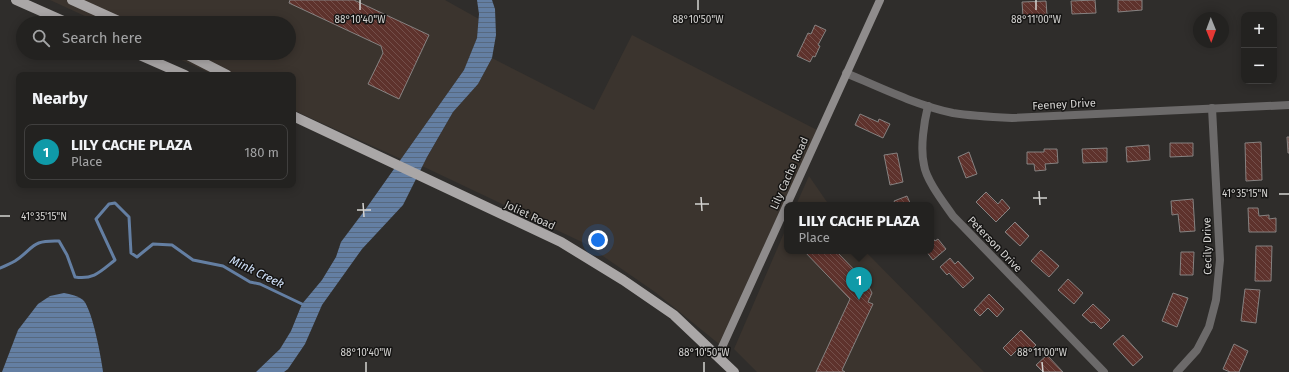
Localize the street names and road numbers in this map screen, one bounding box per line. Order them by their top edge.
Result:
street label: Feeney Drive [1032,96,1096,113]
street label: Lily Cache Road [768,135,811,211]
street label: Joliet Road [502,198,557,233]
street label: Peterson Drive [965,214,1025,275]
street label: Cecily Drive [1200,217,1215,275]

